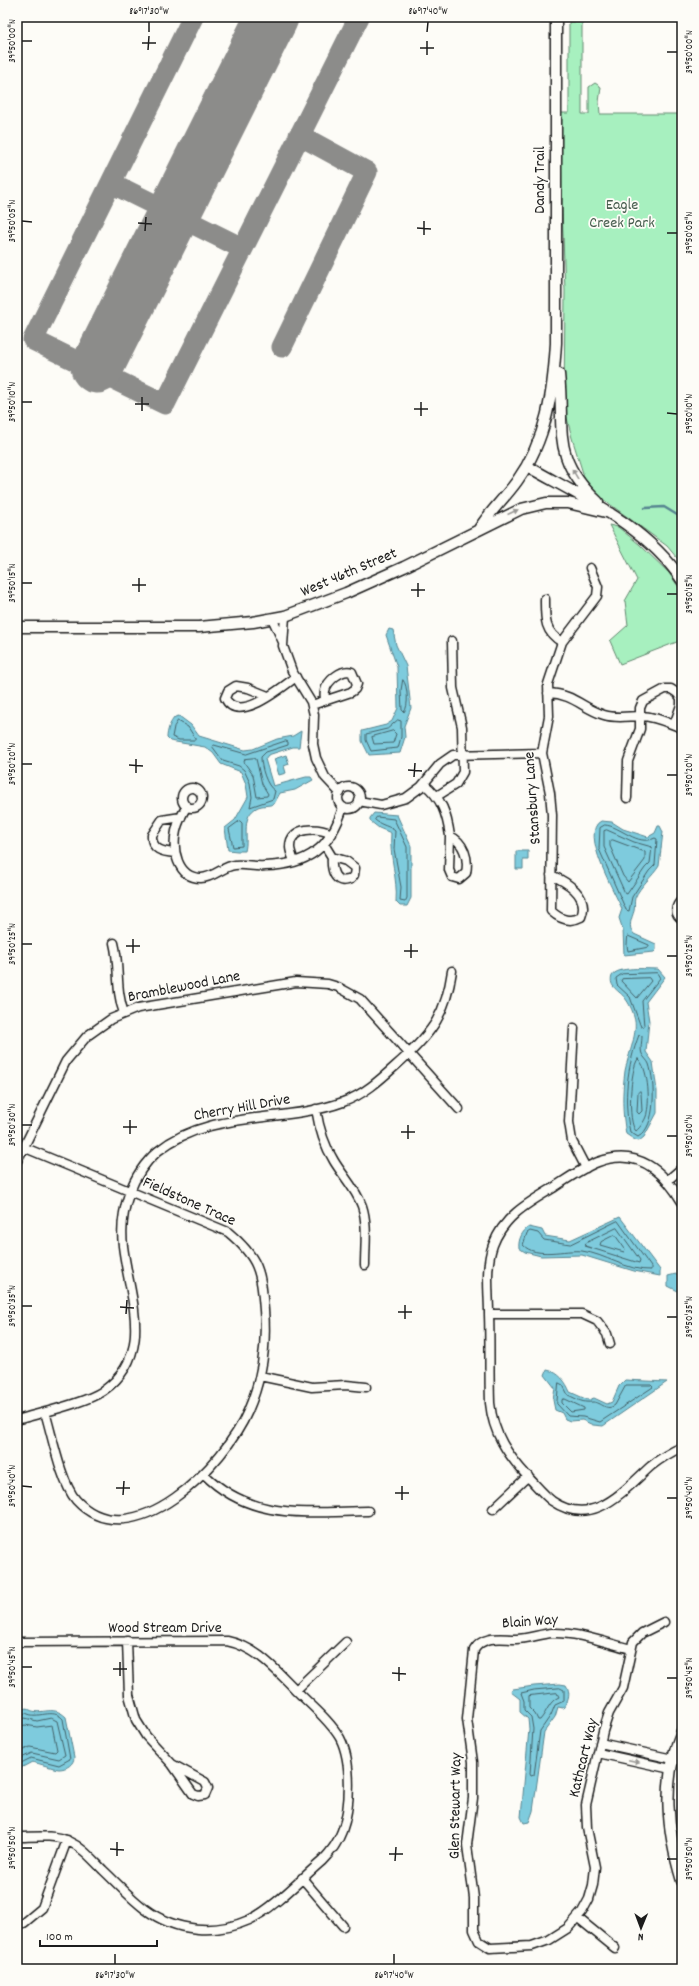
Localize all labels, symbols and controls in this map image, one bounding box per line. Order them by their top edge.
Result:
text: 86°17'30"W [129,5,169,19]
text: 86°17'40"W [408,5,448,19]
text: 39°50'00"N [6,19,20,63]
text: 39°50'00"N [683,30,697,74]
street label: Dandy Trail [529,146,552,214]
park label: Eagle Creek Park [589,194,655,235]
text: 39°50'05"N [6,200,20,242]
text: 39°50'05"N [683,212,697,254]
text: 39°50'10"N [6,382,20,422]
text: 39°50'10"N [683,394,697,434]
one-way arrow [571,468,578,480]
one-way arrow [507,509,519,515]
street label: West 46th Street [297,542,401,604]
text: 39°50'15"N [6,563,20,603]
text: 39°50'15"N [683,574,697,614]
text: 39°50'20"N [6,743,20,785]
street label: Stansbury Lane [518,751,548,845]
text: 39°50'20"N [683,754,697,796]
text: 39°50'25"N [6,923,20,965]
text: 39°50'25"N [683,935,697,977]
street label: Bramblewood Lane [126,965,242,1009]
street label: Cherry Hill Drive [192,1088,292,1128]
text: 39°50'30"N [6,1104,20,1146]
text: 39°50'30"N [683,1115,697,1157]
street label: Fieldstone Trace [139,1171,239,1233]
text: 39°50'35"N [6,1285,20,1327]
text: 39°50'35"N [683,1296,697,1338]
text: 39°50'40"N [6,1465,20,1507]
text: 39°50'40"N [683,1477,697,1519]
street label: Blain Way [501,1609,559,1635]
street label: Wood Stream Drive [108,1617,222,1640]
text: 39°50'45"N [6,1646,20,1688]
text: 39°50'45"N [683,1657,697,1699]
street label: Kathcart Way [563,1716,605,1800]
street label: Glen Stewart Way [444,1752,468,1859]
one-way arrow [628,1759,640,1765]
text: 39°50'50"N [6,1827,20,1869]
text: 39°50'50"N [683,1838,697,1880]
north arrow [621,1908,661,1948]
scale bar [40,1922,157,1948]
text: N [637,1928,644,1944]
text: 100 m [46,1929,73,1946]
text: 86°17'30"W [95,1969,135,1983]
text: 86°17'40"W [374,1969,414,1983]

